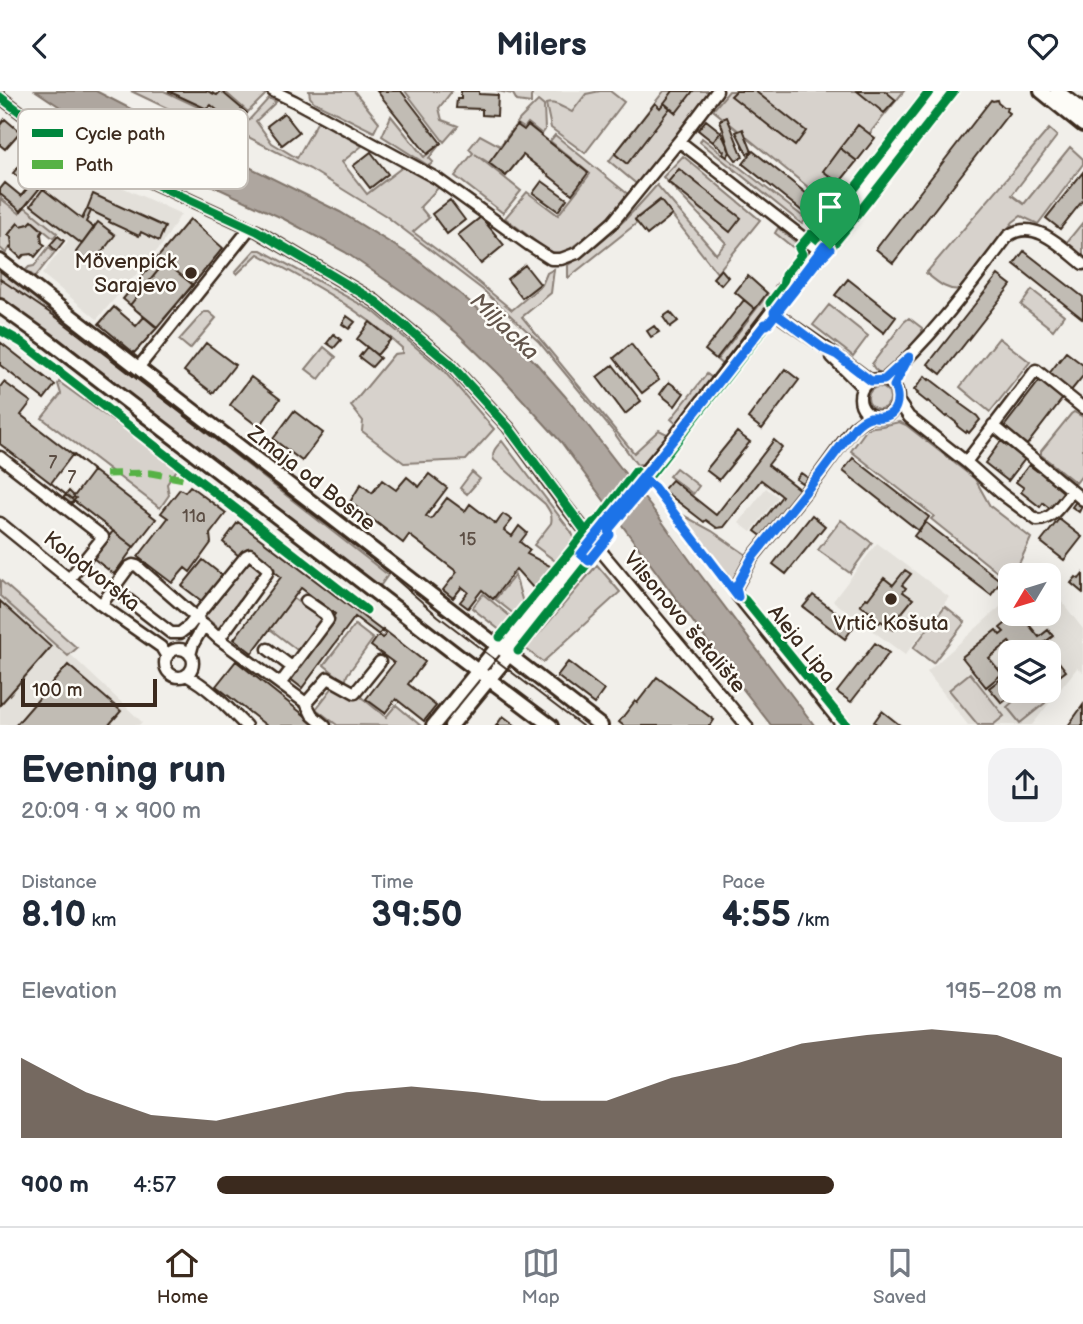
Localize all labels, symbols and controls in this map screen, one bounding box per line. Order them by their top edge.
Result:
text: Milers [496,26,587,65]
icon: back [21,27,59,65]
icon: heart [1024,27,1062,65]
legend [18,109,248,189]
text: Cycle path [75,123,165,146]
text: Path [75,154,113,177]
pin [800,177,860,249]
icon: arrive [811,188,849,226]
place label: Mövenpick Sarajevo [74,249,178,298]
marker: Mövenpick Sarajevo [183,265,199,281]
water label: Miljacka [464,287,545,366]
street label: Zmaja od Bosne [242,420,381,536]
house number: 7 [49,452,58,473]
house number: 7 [68,467,77,488]
house number: 11a [182,506,206,527]
street label: Kolodvorska [39,526,145,617]
house number: 15 [459,529,477,550]
street label: Vilsonovo šetalište [618,546,751,698]
north arrow [998,563,1060,627]
map controls [998,563,1061,703]
marker: Vrtić Košuta [883,591,899,607]
street label: Aleja Lipa [762,600,841,688]
place label: Vrtić Košuta [833,611,949,636]
button: layers [998,640,1061,703]
scale bar [21,677,158,708]
text: 100 m [32,679,83,702]
text: Evening run [21,748,226,793]
button: share [988,748,1062,822]
text: 20:09 · 9 × 900 m [21,797,201,825]
text: Distance [21,871,97,894]
text: Time [371,871,413,894]
text: Pace [722,871,765,894]
text: 8.10 [21,894,86,937]
text: 39:50 [371,894,463,937]
text: 4:55 [722,894,791,937]
text: km [86,909,116,932]
text: /km [791,909,830,932]
text: Elevation [21,977,117,1005]
text: 195–208 m [946,977,1062,1005]
text: 900 m [21,1171,89,1199]
text: 4:57 [133,1171,176,1199]
tab: Home [157,1244,208,1309]
tab: Map [522,1244,560,1309]
tab: Saved [873,1244,926,1309]

